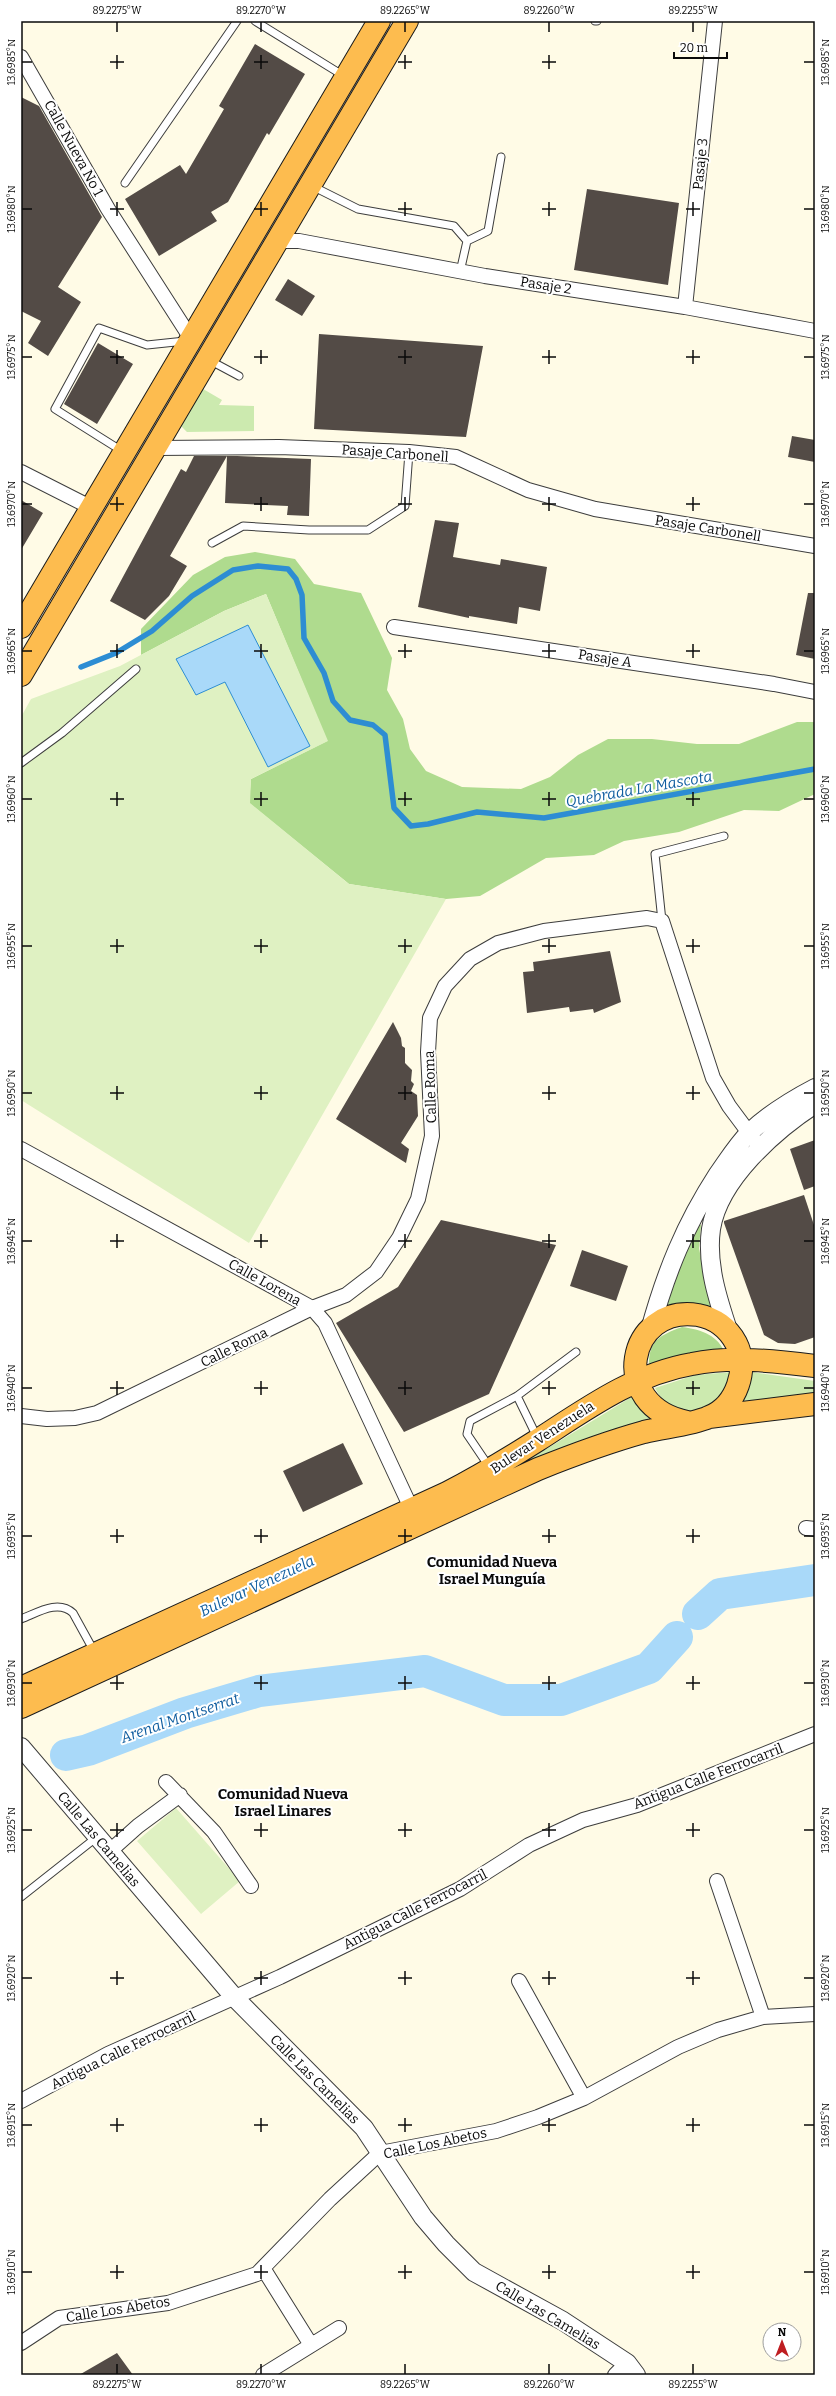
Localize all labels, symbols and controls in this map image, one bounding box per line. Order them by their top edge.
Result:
text: 89.2275°W [93,5,142,17]
text: 89.2270°W [236,5,287,17]
text: 89.2265°W [380,5,431,17]
text: 89.2260°W [523,5,575,17]
text: 89.2255°W [668,5,719,17]
scale bar [674,34,727,60]
text: 13.6985°N [6,39,18,85]
text: 13.6985°N [820,39,832,85]
text: 20 m [680,41,709,55]
street label: Calle Nueva No 1 [40,97,107,199]
street label: Pasaje 3 [689,137,712,191]
text: 13.6980°N [6,185,18,233]
text: 13.6980°N [820,185,832,233]
street label: Pasaje 2 [519,273,573,298]
text: 13.6975°N [6,334,18,380]
text: 13.6975°N [820,334,832,380]
street label: Pasaje Carbonell [341,441,449,466]
text: 13.6970°N [6,481,18,527]
text: 13.6970°N [820,481,832,527]
street label: Pasaje Carbonell [654,512,762,545]
text: 13.6965°N [6,628,18,674]
text: 13.6965°N [820,628,832,674]
street label: Pasaje A [577,646,633,671]
water label: Quebrada La Mascota [564,767,714,811]
text: 13.6960°N [6,775,18,823]
text: 13.6960°N [820,775,832,823]
text: 13.6955°N [6,923,18,969]
text: 13.6955°N [820,923,832,969]
street label: Calle Roma [421,1050,440,1124]
text: 13.6950°N [6,1069,18,1116]
text: 13.6950°N [820,1069,832,1116]
text: 13.6945°N [6,1218,18,1264]
text: 13.6945°N [820,1218,832,1264]
street label: Calle Lorena [225,1255,304,1310]
street label: Calle Roma [198,1324,271,1371]
text: 13.6940°N [6,1364,18,1412]
text: 13.6940°N [820,1364,832,1412]
street label: Bulevar Venezuela [487,1397,598,1477]
text: 13.6935°N [6,1513,18,1559]
text: 13.6935°N [820,1513,832,1559]
water label: Bulevar Venezuela [197,1552,317,1620]
district label: Comunidad Nueva Israel Munguía [427,1553,558,1588]
text: 13.6930°N [6,1659,18,1707]
text: 13.6930°N [820,1659,832,1707]
water label: Arenal Montserrat [117,1689,242,1747]
street label: Antigua Calle Ferrocarril [631,1740,786,1813]
district label: Comunidad Nueva Israel Linares [218,1785,349,1820]
street label: Calle Las Camelias [54,1788,144,1891]
text: 13.6925°N [6,1807,18,1853]
text: 13.6925°N [820,1807,832,1853]
street label: Antigua Calle Ferrocarril [340,1866,490,1953]
text: 13.6920°N [6,1954,18,2001]
text: 13.6920°N [820,1954,832,2001]
street label: Antigua Calle Ferrocarril [48,2008,198,2093]
street label: Calle Las Camelias [266,2031,363,2128]
text: 13.6915°N [6,2103,18,2147]
text: 13.6915°N [820,2103,832,2147]
street label: Calle Los Abetos [382,2124,488,2163]
text: 13.6910°N [6,2249,18,2295]
text: 13.6910°N [820,2249,832,2295]
street label: Calle Las Camelias [492,2277,603,2353]
street label: Calle Los Abetos [65,2293,171,2326]
north arrow [762,2322,802,2362]
text: N [778,2326,787,2339]
text: 89.2275°W [93,2379,142,2391]
text: 89.2270°W [236,2379,287,2391]
text: 89.2265°W [380,2379,431,2391]
text: 89.2260°W [523,2379,575,2391]
text: 89.2255°W [668,2379,719,2391]

